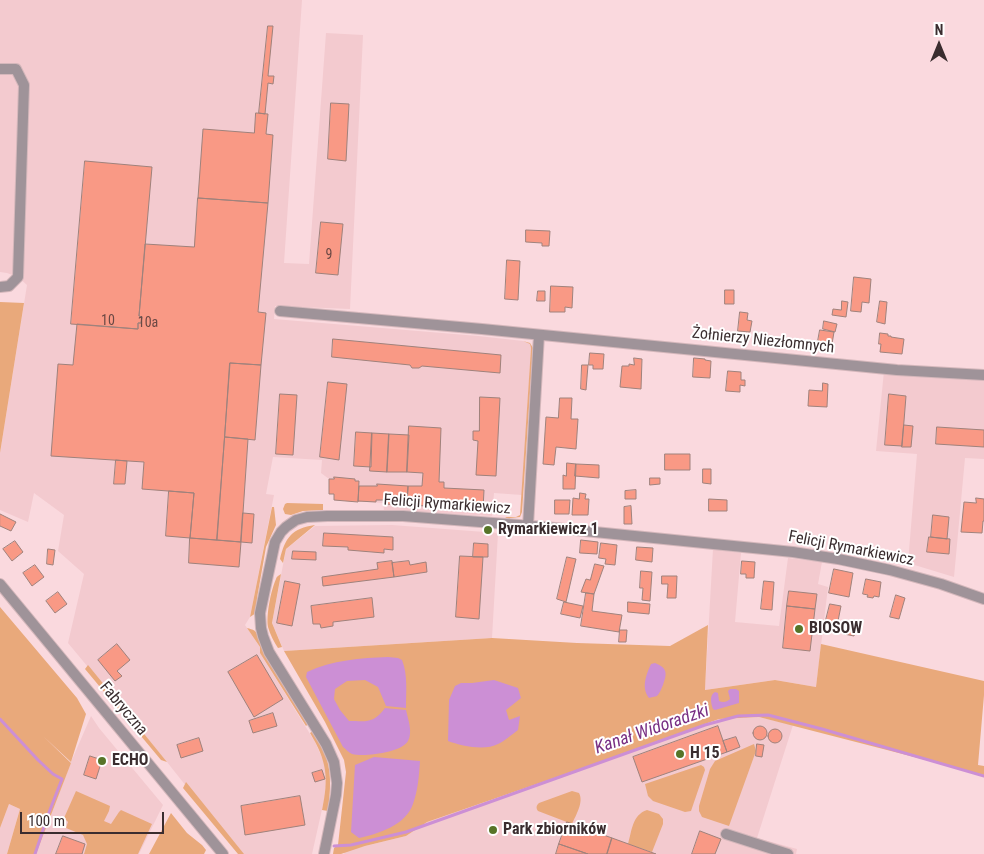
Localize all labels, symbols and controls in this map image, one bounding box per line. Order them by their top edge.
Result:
north arrow [914,20,964,70]
text: N [935,22,943,38]
house number: 9 [326,247,332,263]
house number: 10 [101,313,115,329]
house number: 10a [138,315,158,331]
street label: Żołnierzy Niezłomnych [691,324,835,358]
street label: Felicji Rymarkiewicz [383,491,511,519]
place label: Rymarkiewicz 1 [498,520,599,540]
marker: Rymarkiewicz 1 [482,524,494,536]
street label: Felicji Rymarkiewicz [787,527,915,571]
place label: BIOSOW [809,619,862,639]
marker: BIOSOW [793,623,805,635]
street label: Fabryczna [95,678,151,740]
water label: Kanał Widoradzki [592,700,712,760]
place label: H 15 [690,744,720,764]
marker: H 15 [674,748,686,760]
place label: ECHO [112,751,148,771]
marker: ECHO [96,755,108,767]
scale bar [22,802,166,834]
text: 100 m [28,812,65,830]
place label: Park zbiorników [503,820,606,840]
marker: Park zbiorników [487,824,499,836]

